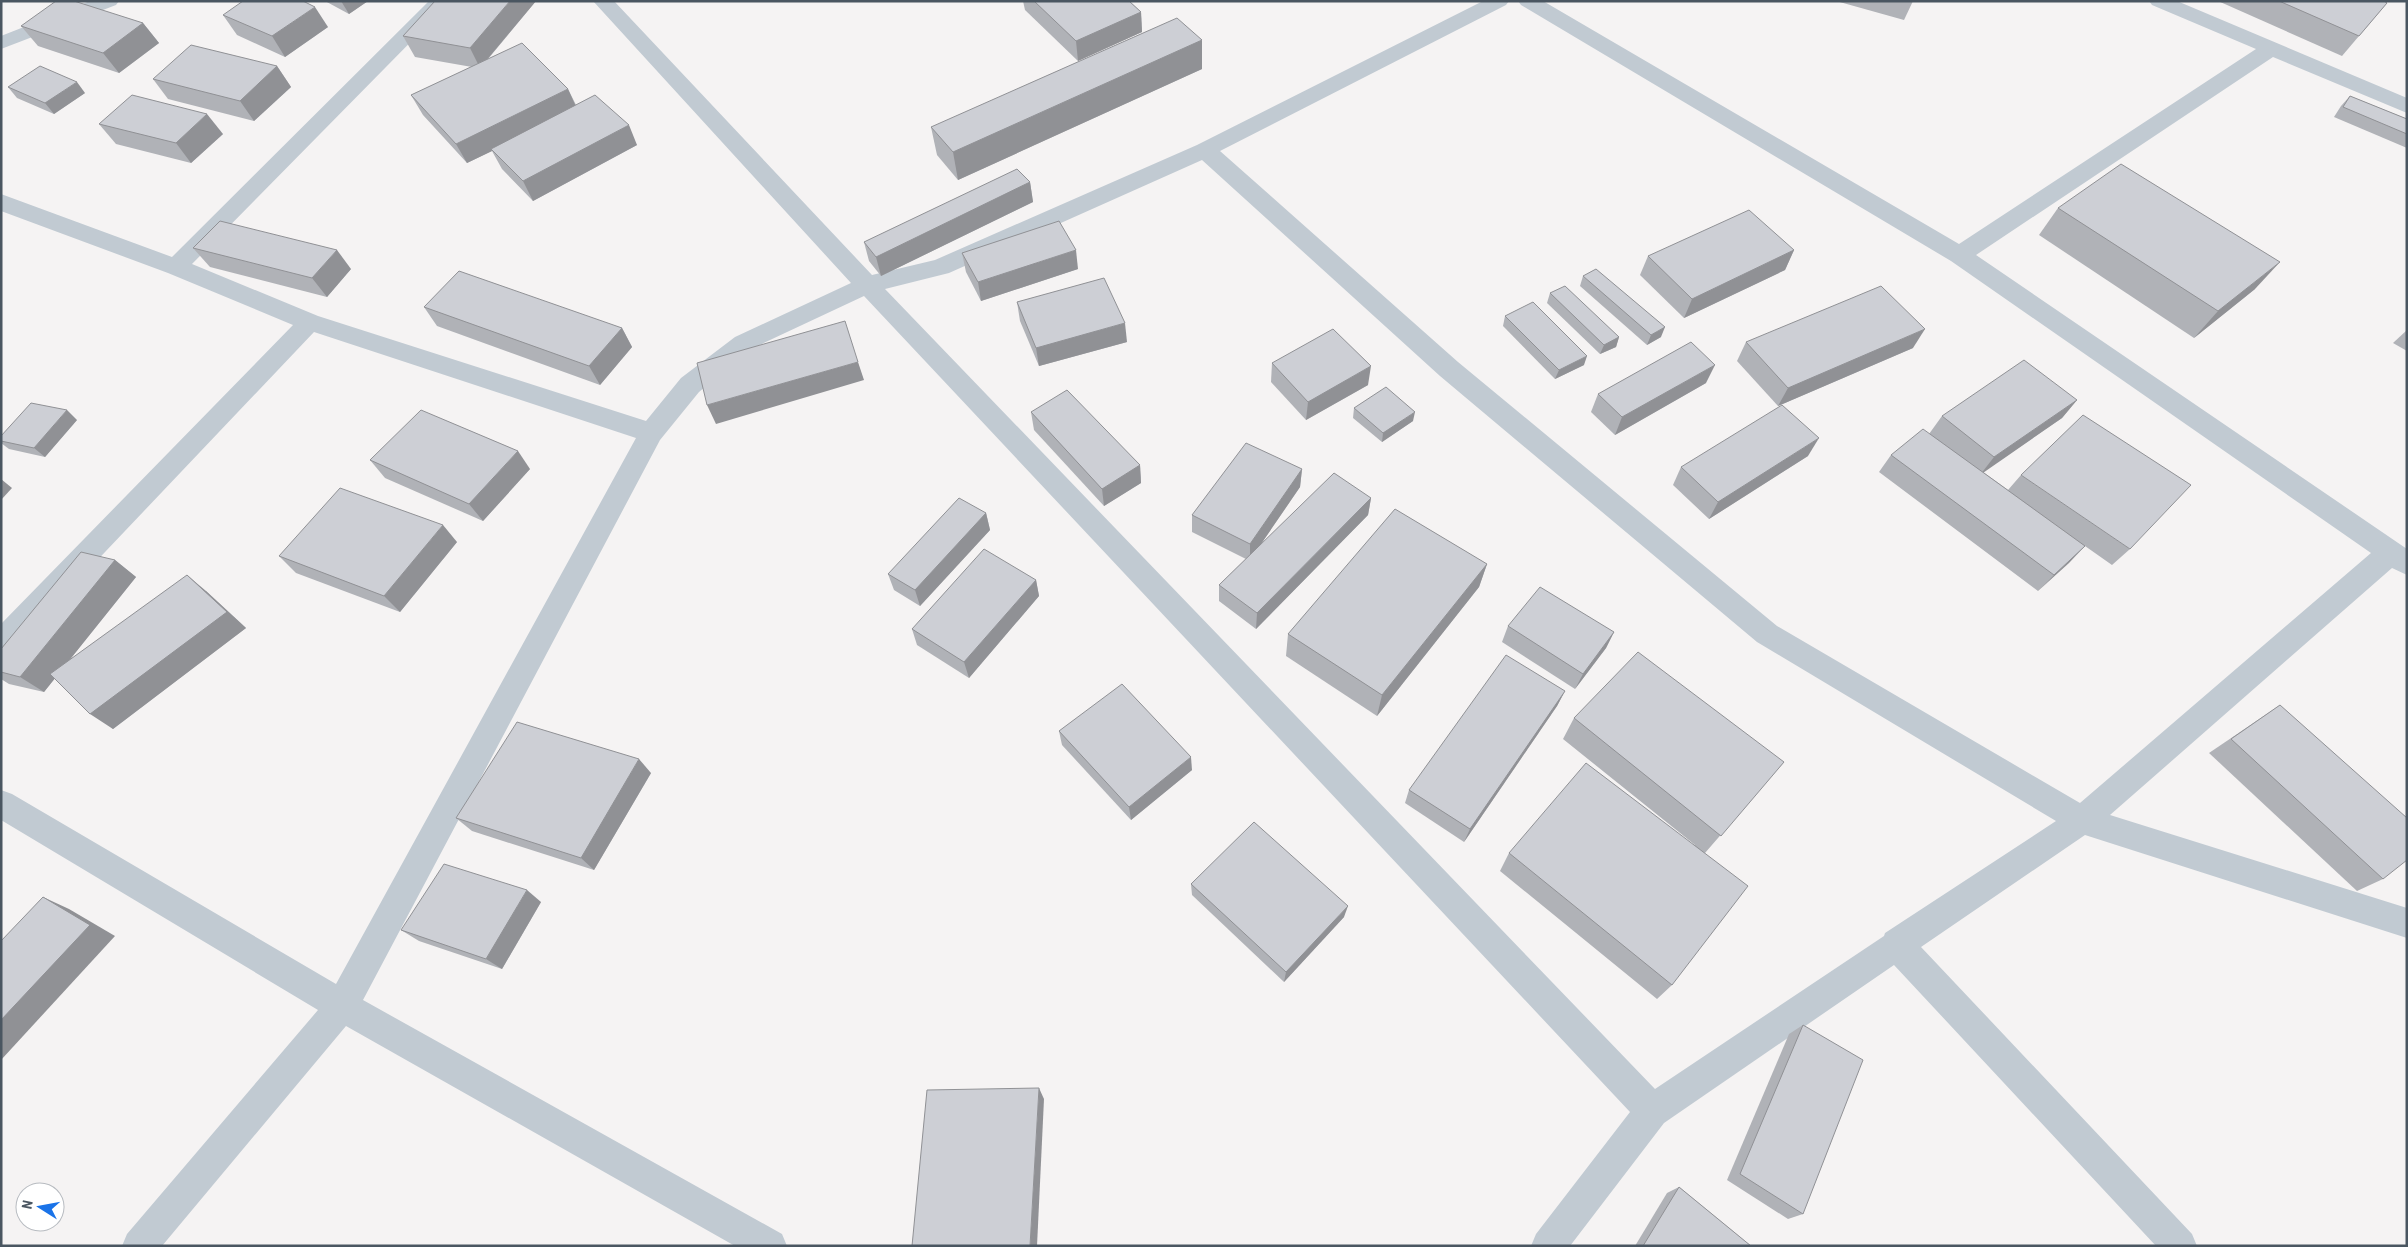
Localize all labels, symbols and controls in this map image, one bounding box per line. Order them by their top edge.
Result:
north arrow [15,1182,65,1232]
text: N [19,1199,36,1210]

